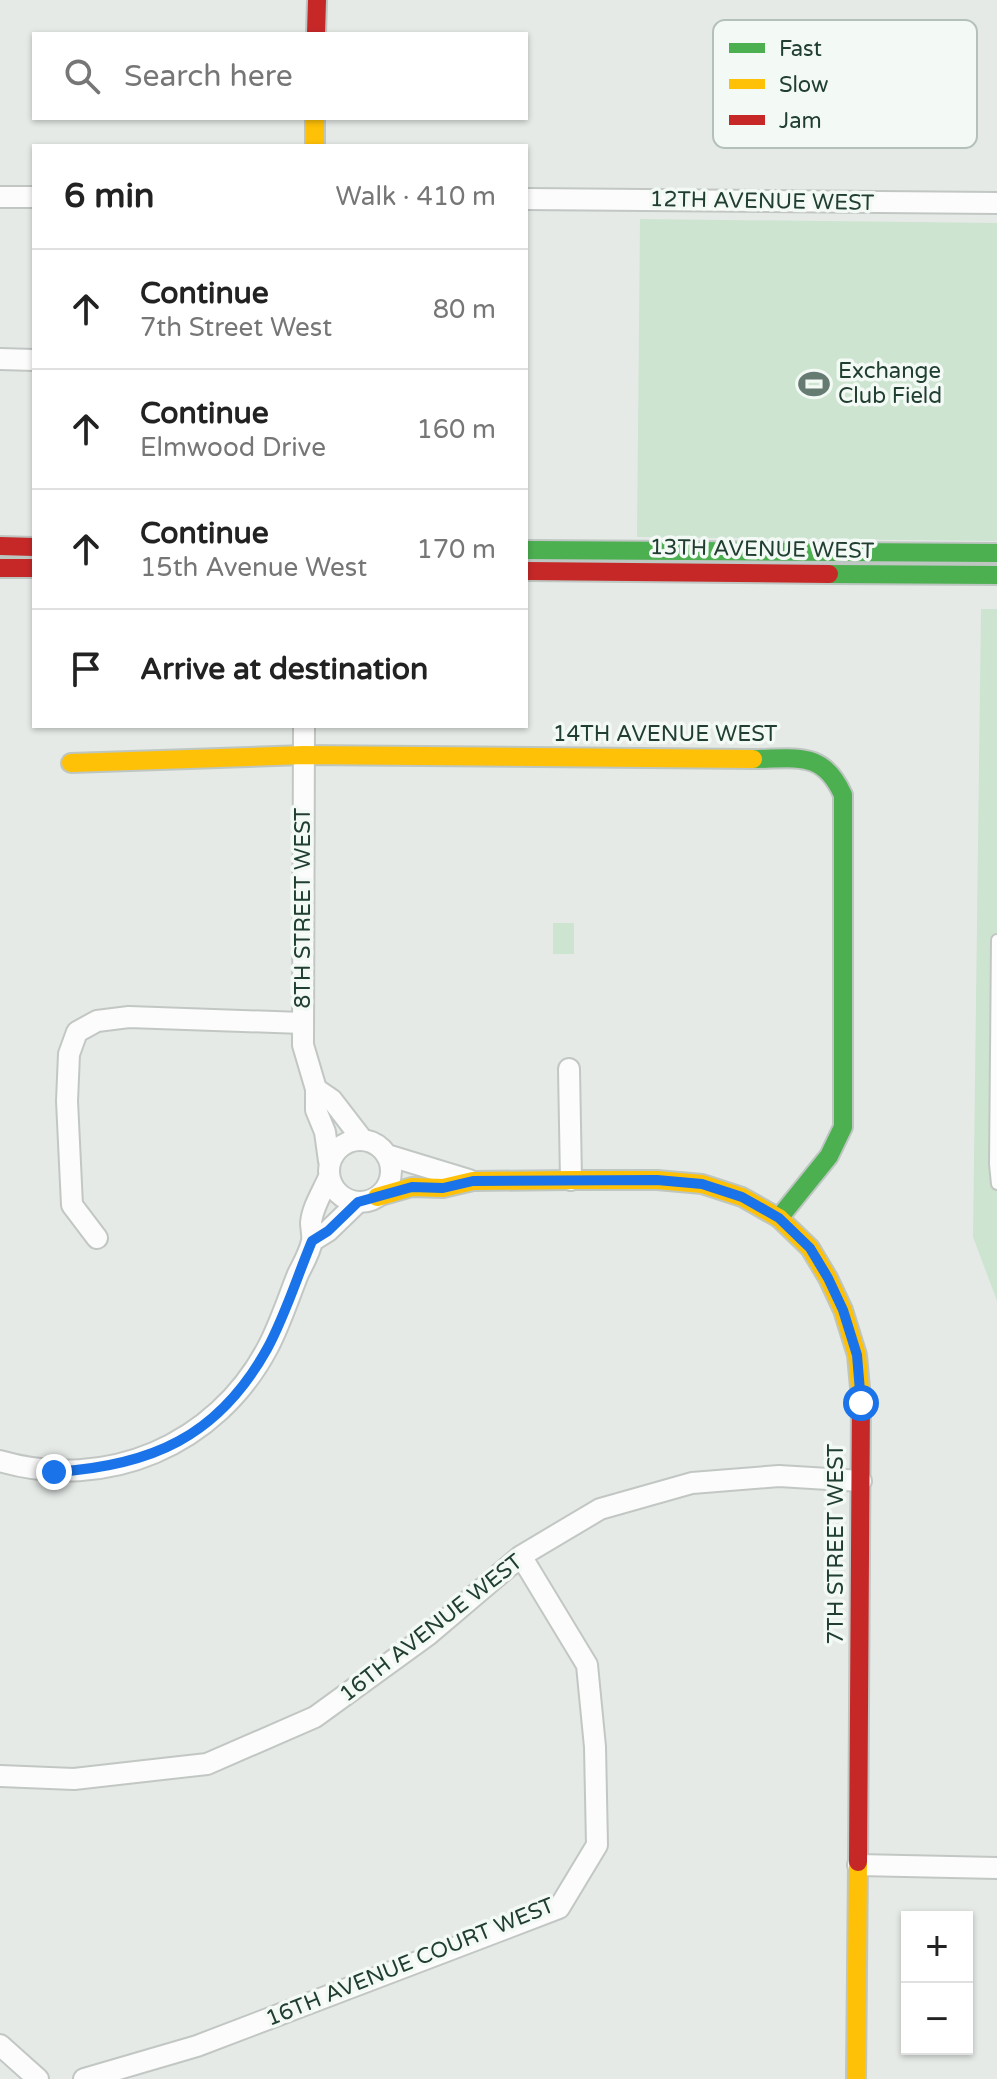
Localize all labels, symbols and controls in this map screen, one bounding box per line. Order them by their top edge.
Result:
legend [713,20,977,148]
search box [32,32,528,120]
text: Fast [779,36,822,62]
icon: search [60,54,104,98]
text: Search here [124,58,293,95]
text: Slow [779,72,829,98]
text: Jam [779,108,822,134]
text: 6 min [64,176,155,217]
text: Walk · 410 m [336,181,496,212]
street label: 12TH AVENUE WEST [649,186,875,216]
text: Continue [140,275,269,312]
icon: ahead [64,287,108,331]
text: 80 m [433,294,496,325]
text: 7th Street West [140,312,332,343]
place label: Exchange Club Field [838,358,942,409]
sports icon: Exchange Club Field [797,367,831,401]
text: Continue [140,395,269,432]
icon: ahead [64,407,108,451]
text: 160 m [416,414,496,445]
text: Elmwood Drive [140,432,326,463]
text: Continue [140,515,269,552]
icon: ahead [64,527,108,571]
text: 170 m [416,534,496,565]
street label: 13TH AVENUE WEST [649,534,875,564]
text: 15th Avenue West [140,552,367,583]
icon: arrive [64,647,108,691]
text: Arrive at destination [140,651,428,688]
street label: 14TH AVENUE WEST [553,721,778,747]
street label: 8TH STREET WEST [290,807,316,1008]
route start [843,1385,879,1421]
street label: 7TH STREET WEST [823,1443,849,1644]
route end [36,1454,72,1490]
street label: 16TH AVENUE WEST [334,1548,528,1707]
street label: 16TH AVENUE COURT WEST [262,1892,559,2032]
map controls [901,1911,973,2055]
button: + [901,1911,973,1983]
button: − [901,1983,973,2055]

